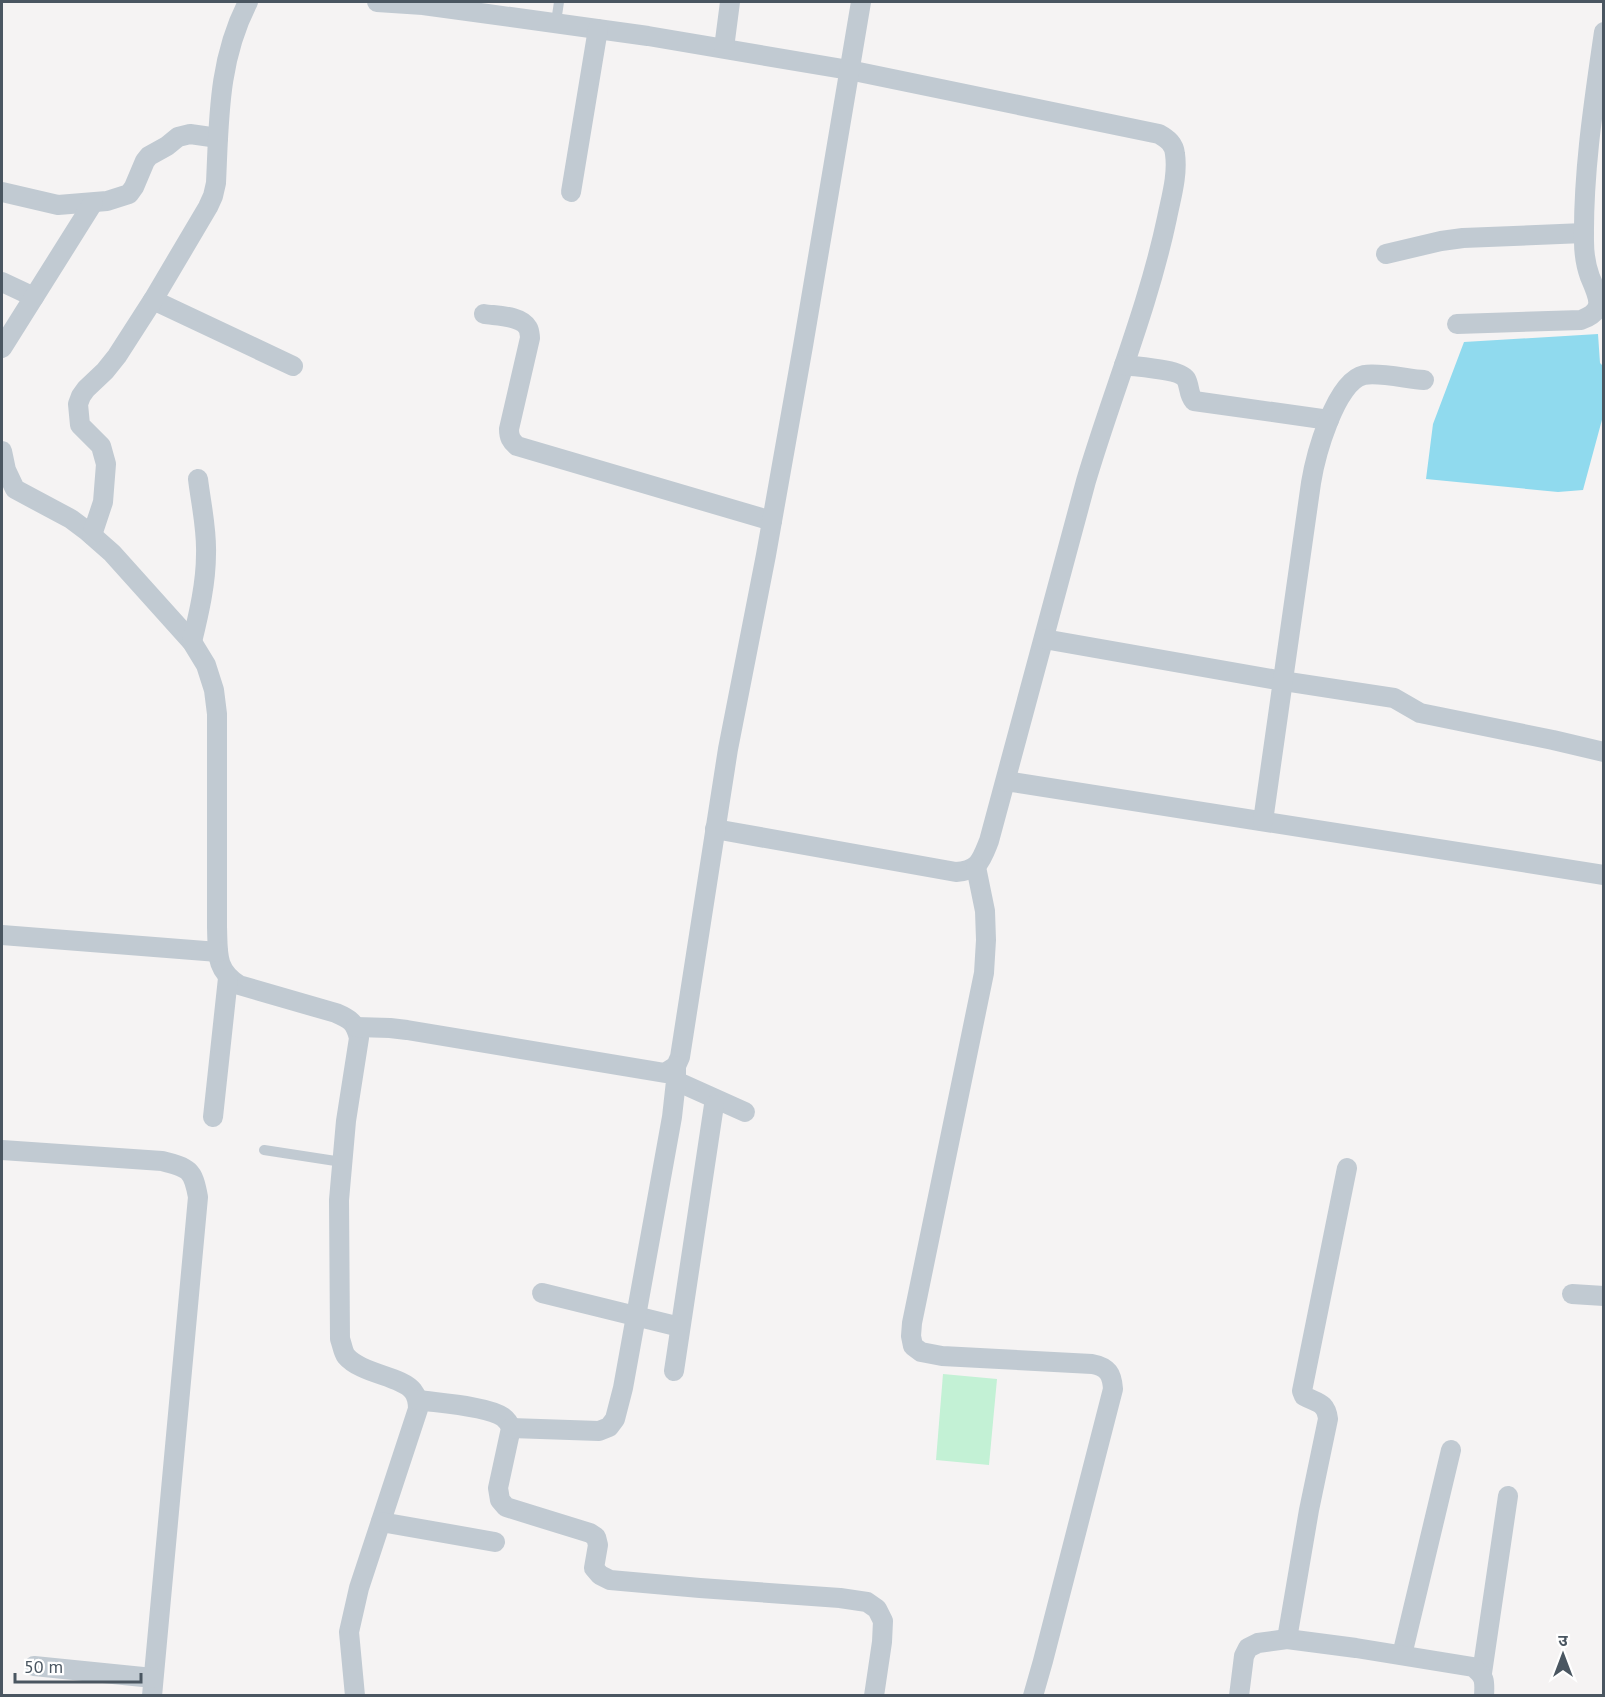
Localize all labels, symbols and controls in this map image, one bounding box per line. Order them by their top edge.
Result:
north arrow [1533,1625,1593,1685]
text: उ [1558,1630,1568,1650]
scale bar [15,1646,141,1684]
text: 50 m [24,1655,63,1678]

